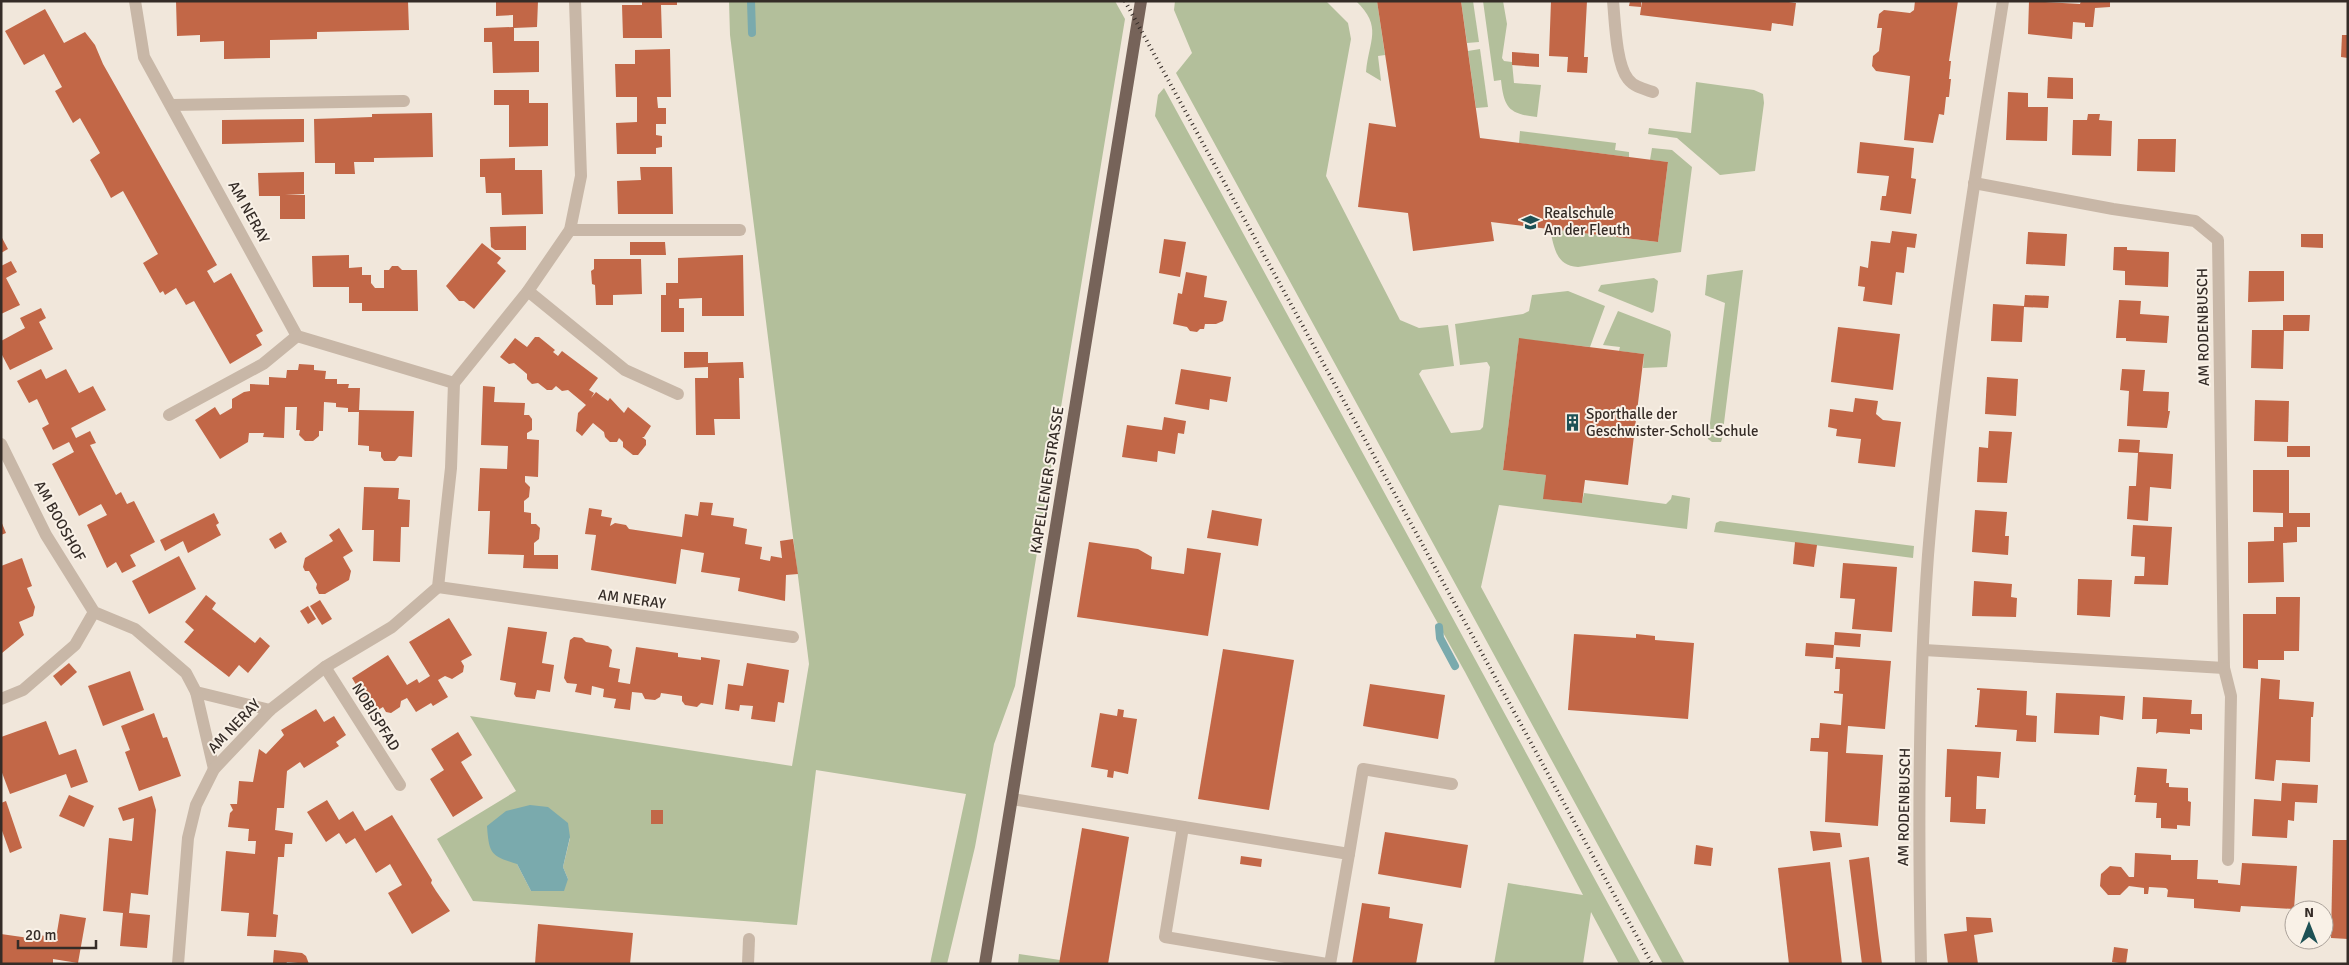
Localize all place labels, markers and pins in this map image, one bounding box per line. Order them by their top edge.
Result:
place label: Realschule An der Fleuth [1544,204,1630,239]
school or university icon: Realschule An der Fleuth [1520,212,1540,232]
place label: Sporthalle der Geschwister-Scholl-Schule [1586,405,1758,440]
building icon: Sporthalle der Geschwister-Scholl-Schule [1562,413,1582,433]

